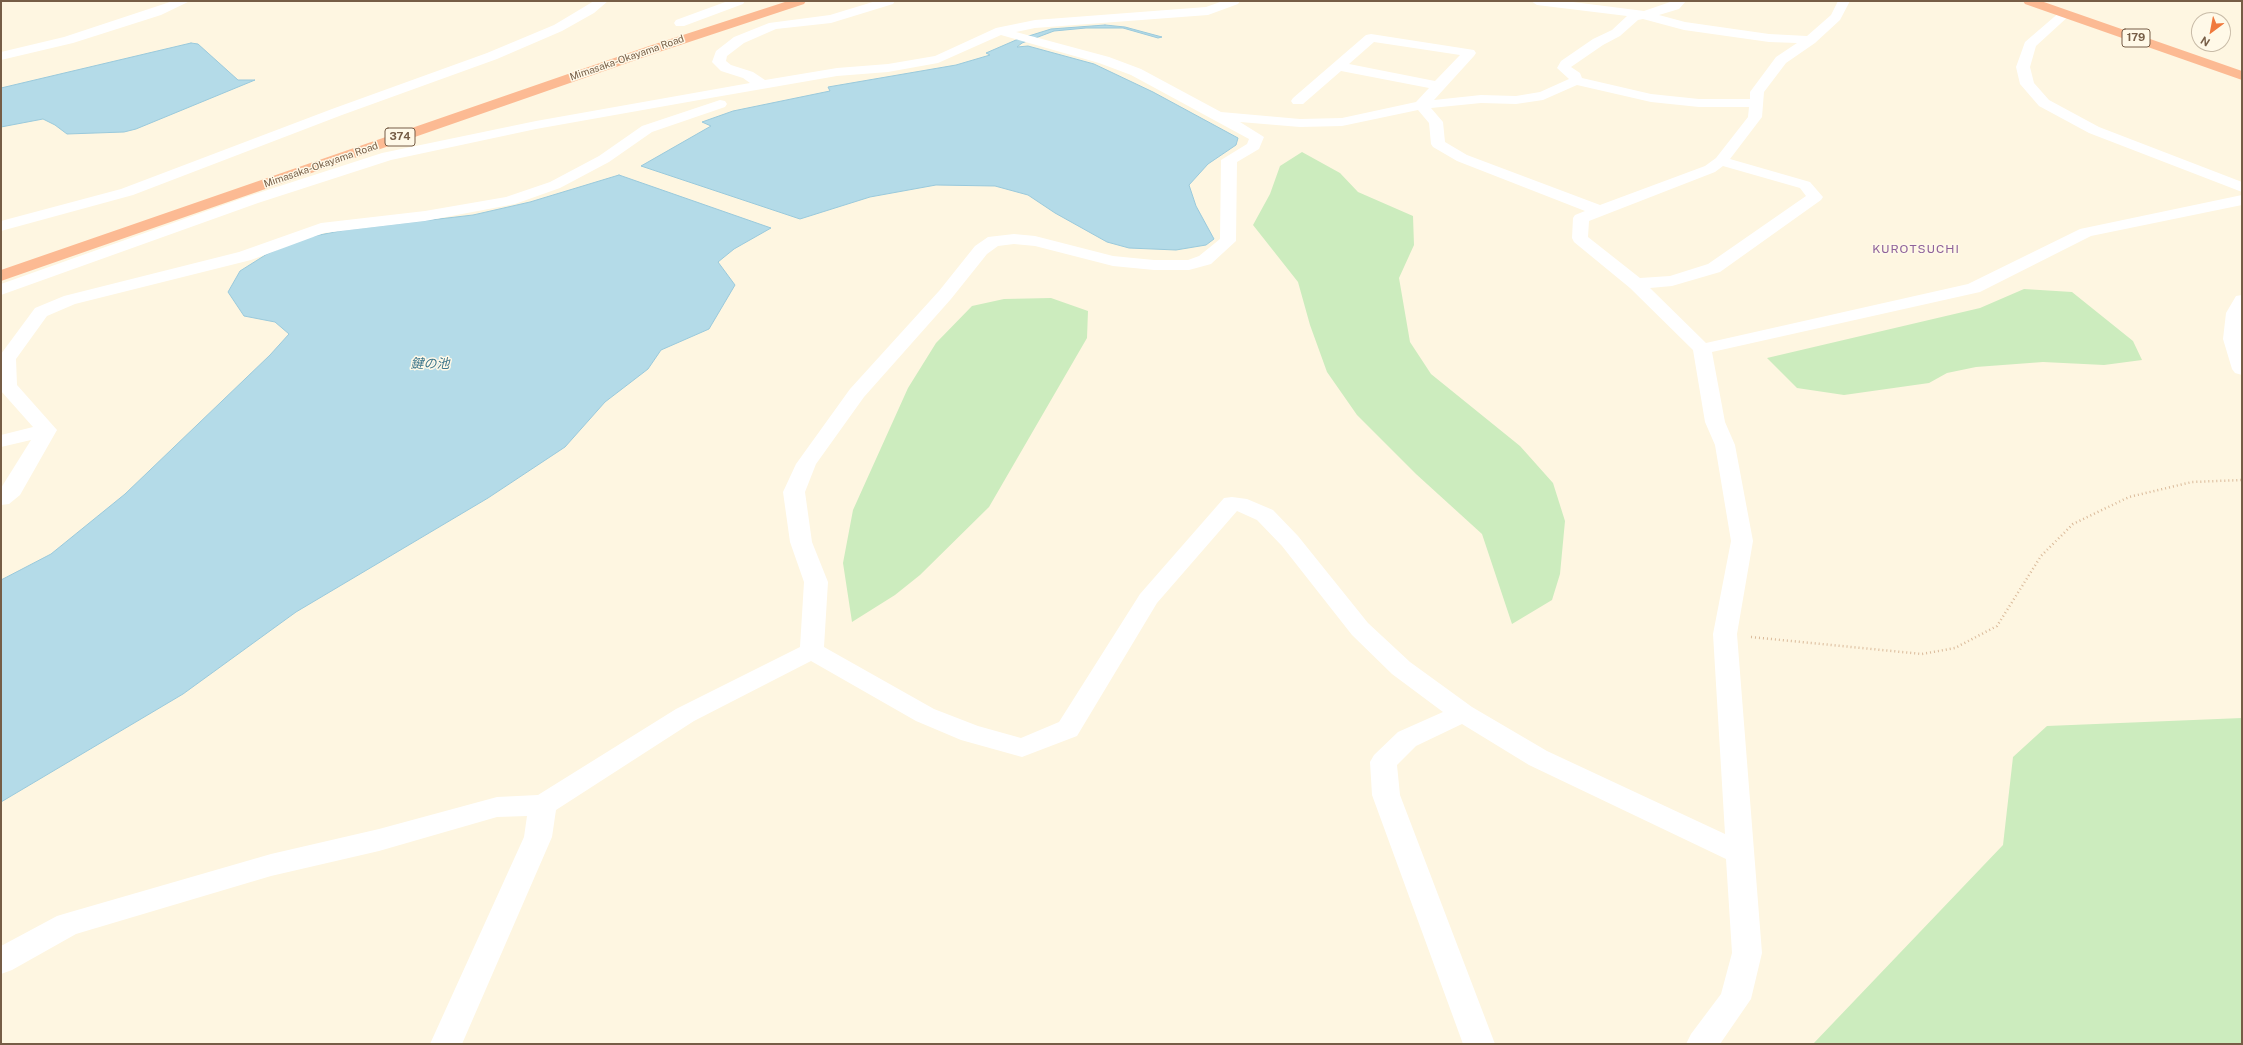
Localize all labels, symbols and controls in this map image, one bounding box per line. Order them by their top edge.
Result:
north arrow [2191,12,2231,52]
road number: 179 [2122,29,2150,47]
street label: Mimasaka-Okayama Road [568,33,686,83]
text: N [2198,34,2212,49]
road number: 374 [385,128,415,146]
street label: Mimasaka-Okayama Road [262,140,380,190]
district label: KUROTSUCHI [1872,242,1960,256]
water label: 鍵の池 [411,356,449,372]

